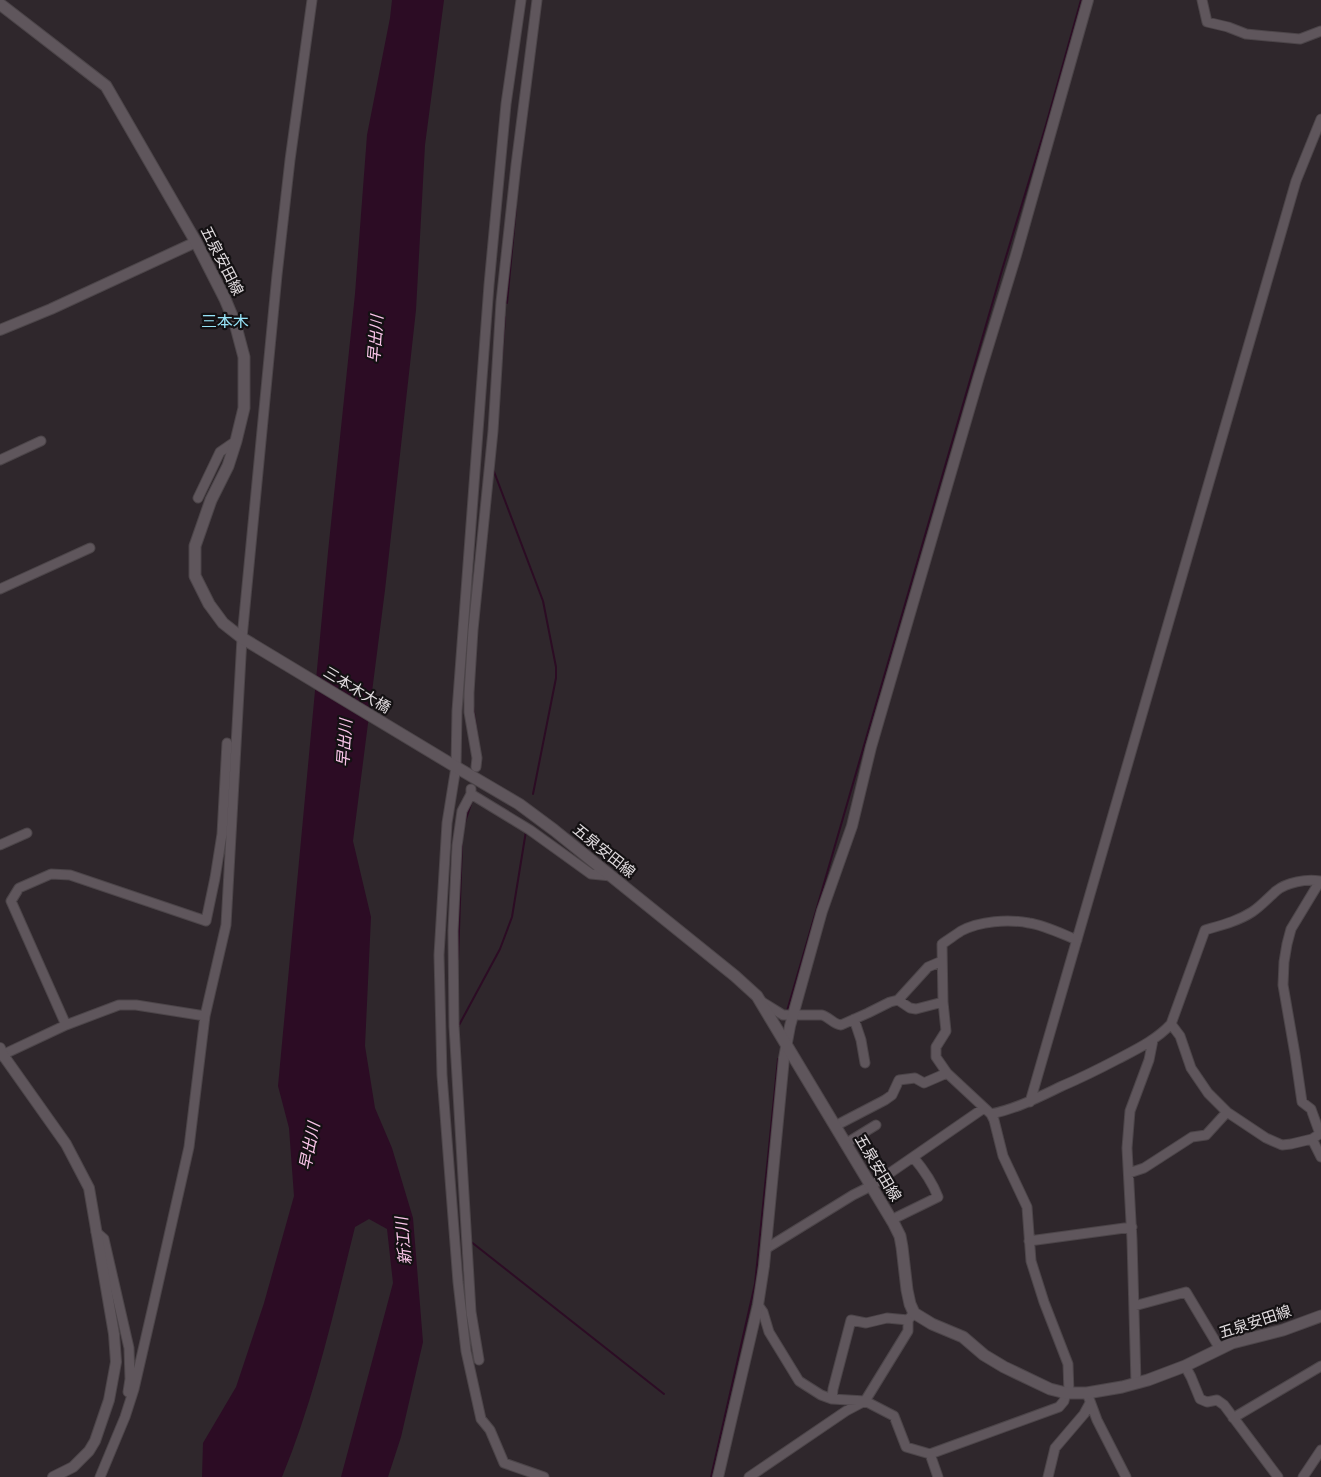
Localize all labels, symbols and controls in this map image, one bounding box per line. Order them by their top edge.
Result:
street label: 五泉安田線 [197,223,247,299]
district label: 三本木 [201,312,249,332]
water label: 早出川 [364,312,388,364]
street label: 三本木大橋 [320,663,394,717]
water label: 早出川 [333,716,357,768]
street label: 五泉安田線 [569,820,639,882]
water label: 早出川 [296,1119,325,1172]
street label: 五泉安田線 [851,1131,905,1205]
water label: 新江川 [392,1214,416,1266]
street label: 五泉安田線 [1217,1302,1293,1342]

